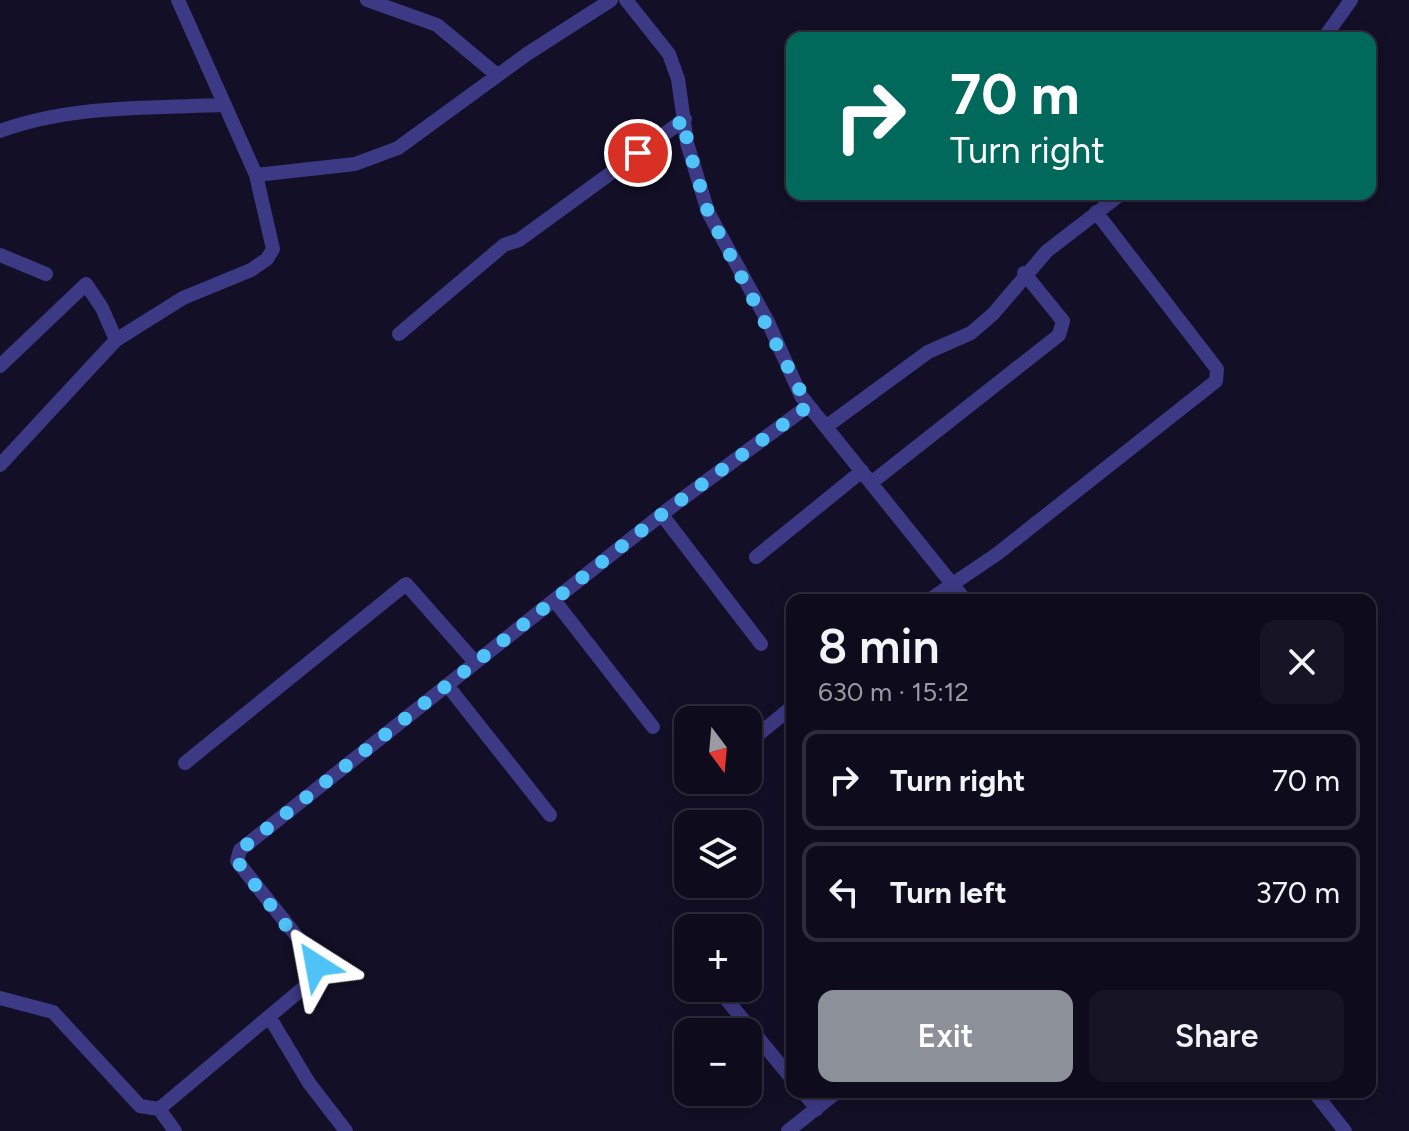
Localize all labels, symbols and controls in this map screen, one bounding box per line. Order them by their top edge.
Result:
text: 70 m [950,61,1080,128]
icon: right [818,64,922,168]
pin [604,119,672,187]
text: Turn right [950,129,1105,172]
icon: arrive [616,131,660,175]
text: 8 min [818,617,940,675]
button: close [1260,620,1344,704]
text: 630 m · 15:12 [818,676,969,708]
north arrow [674,706,762,794]
map controls [674,706,762,1106]
icon: right [822,758,866,802]
text: Turn right [890,762,1025,799]
text: 70 m [1272,762,1340,799]
button: layers [674,810,762,898]
icon: left [822,870,866,914]
text: Turn left [890,874,1007,911]
text: 370 m [1255,874,1340,911]
button: + [674,914,762,1002]
position arrow [274,923,358,1007]
button: Exit [818,990,1073,1082]
button: Share [1089,990,1344,1082]
button: − [674,1018,762,1106]

